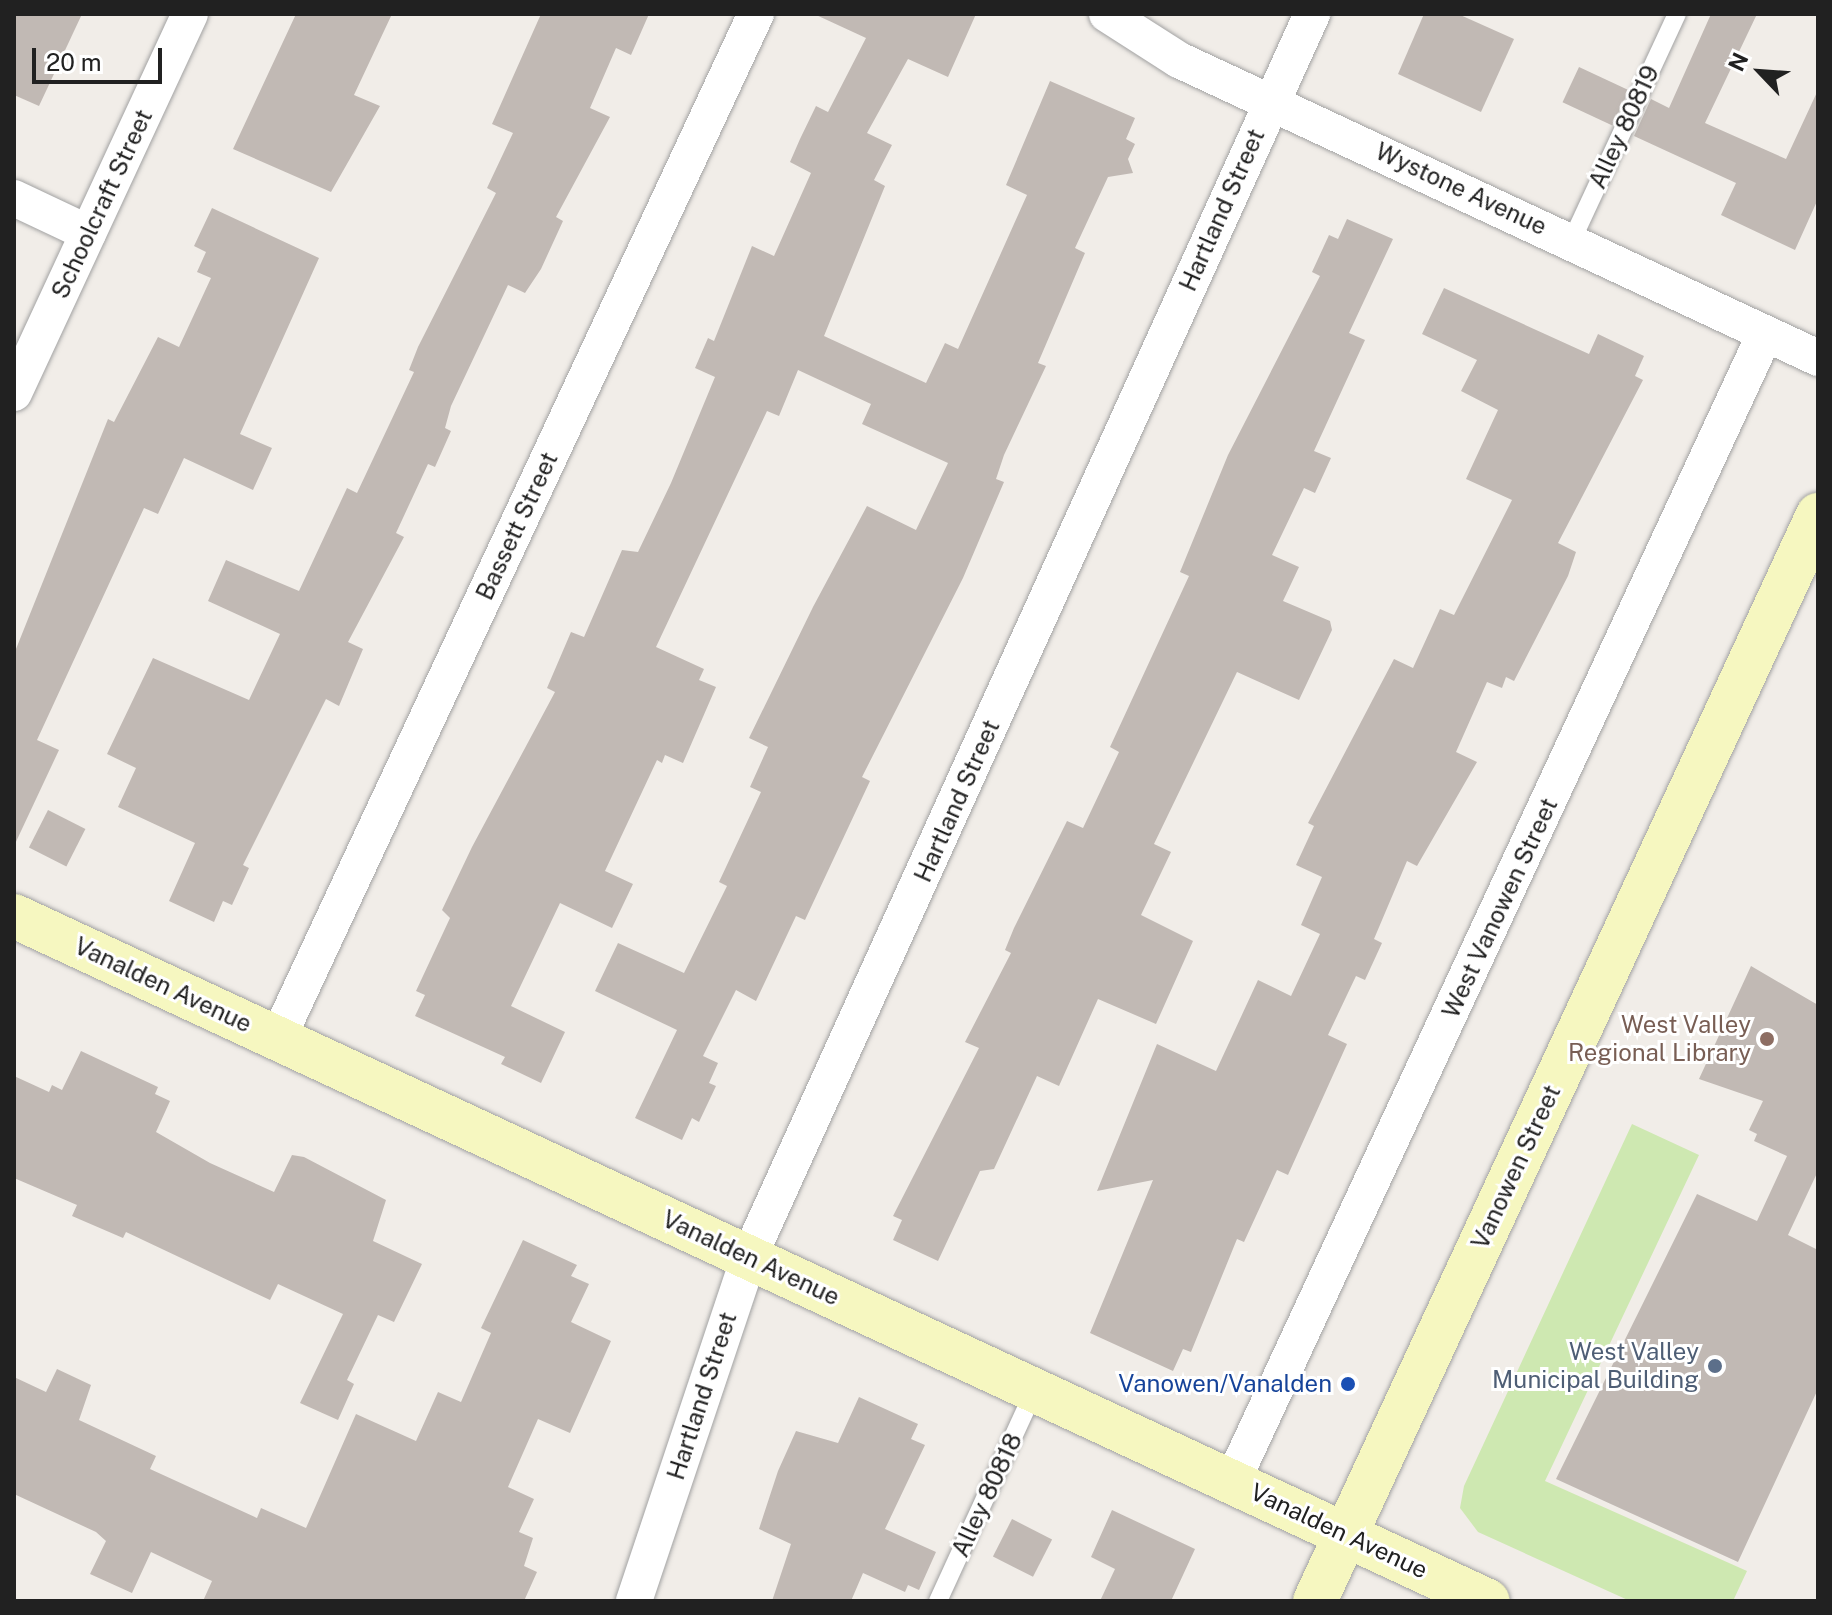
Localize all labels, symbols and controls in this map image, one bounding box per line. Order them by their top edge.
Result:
scale bar [36,32,166,82]
north arrow [1720,32,1800,112]
text: 20 m [46,48,102,76]
text: N [1723,49,1754,75]
street label: Alley 80819 [1583,61,1665,193]
street label: Schoolcraft Street [46,105,158,303]
street label: Hartland Street [1173,124,1271,296]
street label: Wystone Avenue [1371,137,1551,241]
street label: Bassett Street [470,447,564,605]
street label: Hartland Street [908,715,1006,887]
street label: West Vanowen Street [1436,793,1564,1023]
street label: Vanalden Avenue [70,931,256,1039]
place label: West Valley Regional Library [1568,1011,1751,1067]
marker: West Valley Regional Library [1758,1030,1776,1048]
street label: Vanowen Street [1465,1080,1567,1254]
street label: Vanalden Avenue [658,1204,844,1312]
street label: Hartland Street [661,1309,743,1483]
place label: West Valley Municipal Building [1492,1338,1699,1394]
marker: West Valley Municipal Building [1706,1357,1724,1375]
place label: Vanowen/Vanalden [1118,1370,1332,1398]
marker: Vanowen/Vanalden [1339,1375,1357,1393]
street label: Alley 80818 [946,1428,1028,1562]
street label: Vanalden Avenue [1246,1477,1432,1585]

